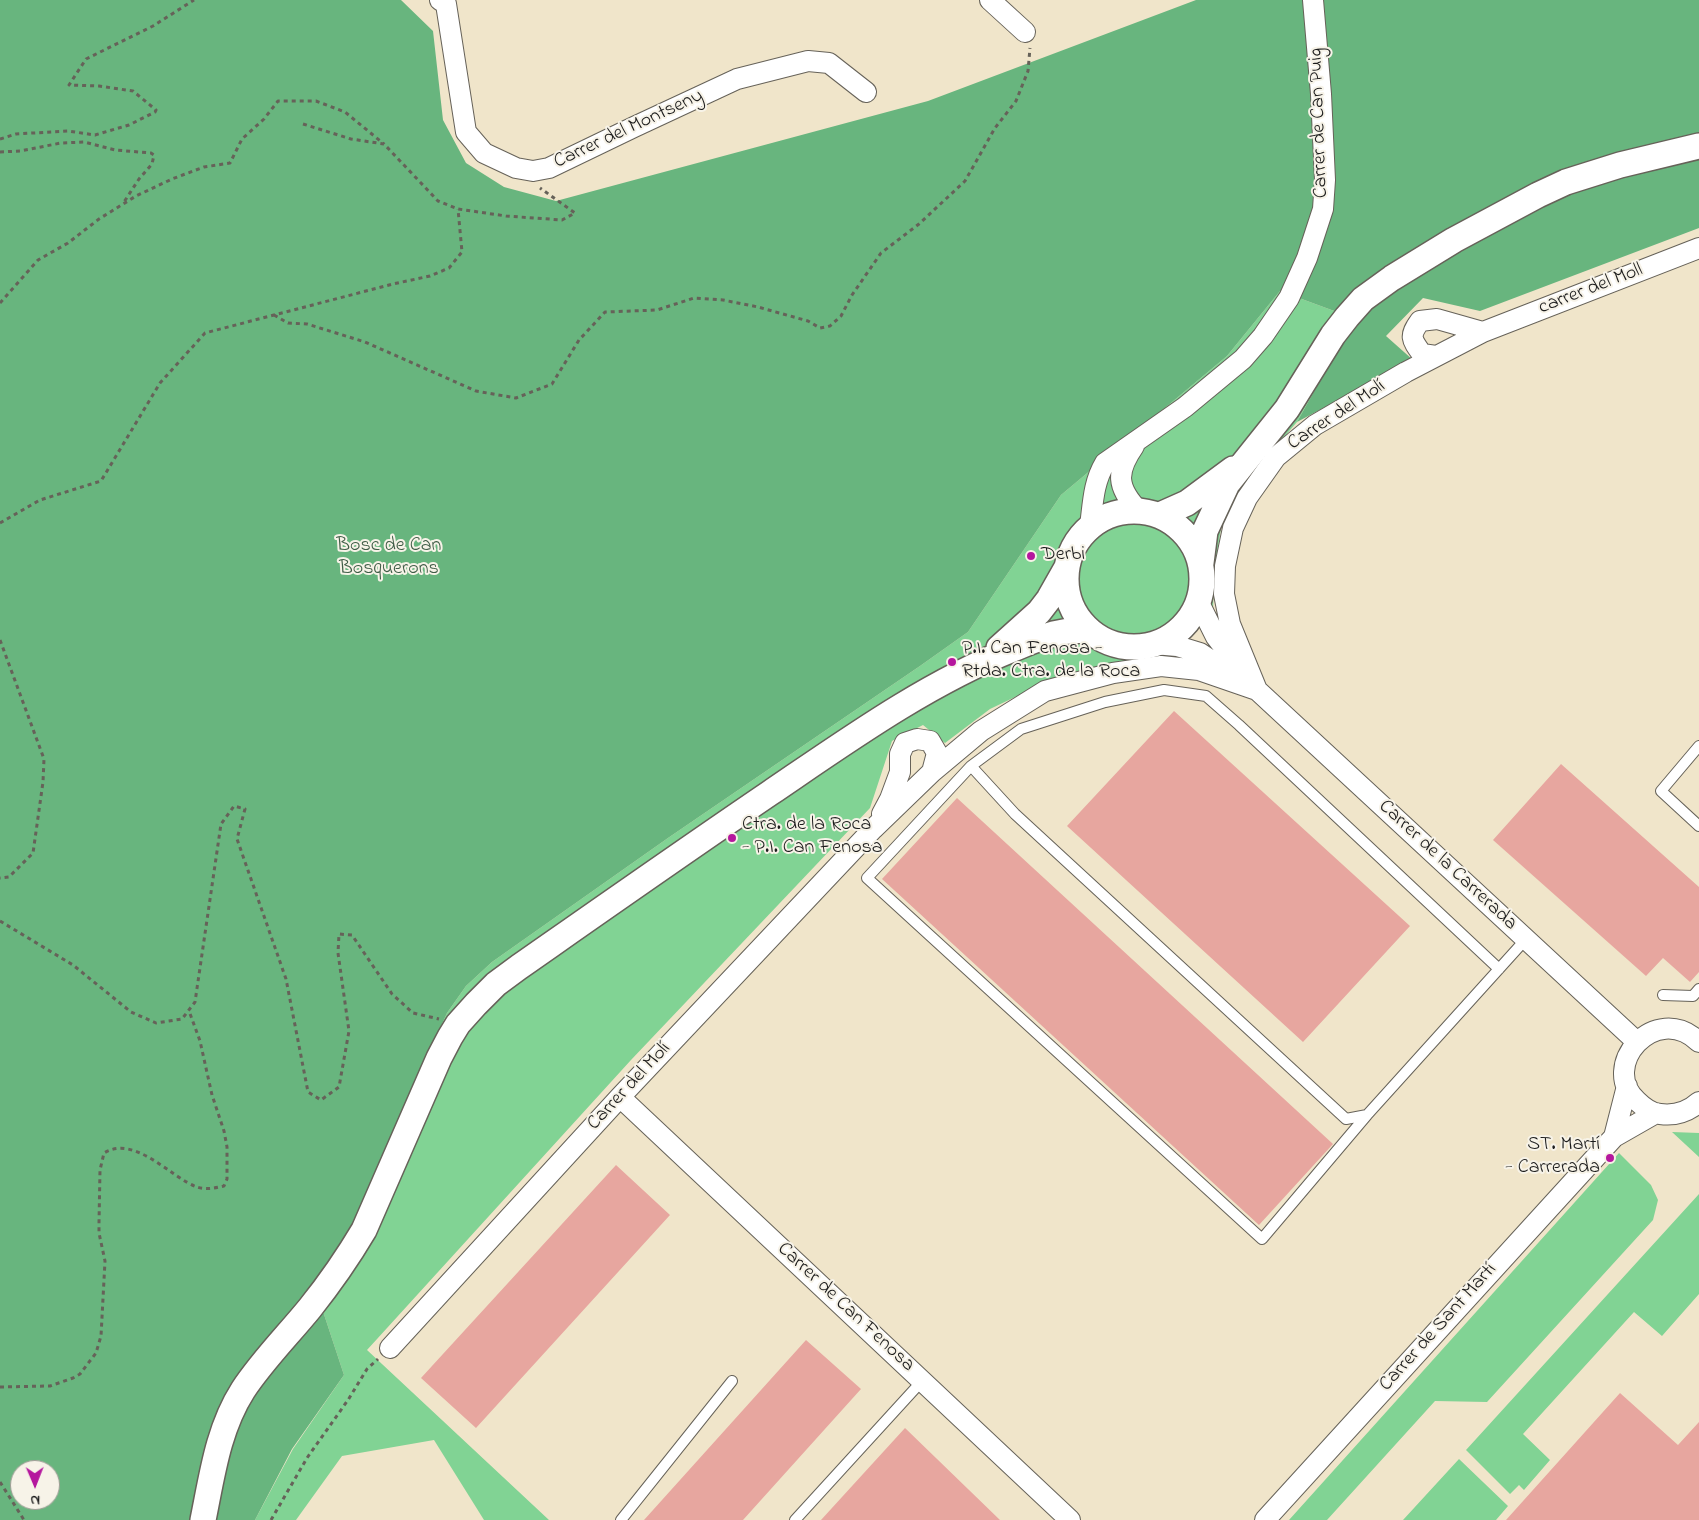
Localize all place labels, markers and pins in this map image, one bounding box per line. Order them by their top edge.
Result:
place label: Derbi [1041,544,1085,568]
marker: Derbi [1025,550,1037,562]
place label: P.I. Can Fenosa - Rtda. Ctra. de la Roca [962,638,1140,685]
marker: P.I. Can Fenosa - Rtda. Ctra. de la Roca [946,656,958,668]
place label: Ctra. de la Roca - P.I. Can Fenosa [742,814,883,861]
marker: Ctra. de la Roca - P.I. Can Fenosa [726,832,738,844]
place label: ST. Martí - Carrerada [1505,1134,1600,1181]
marker: ST. Martí - Carrerada [1604,1152,1616,1164]

